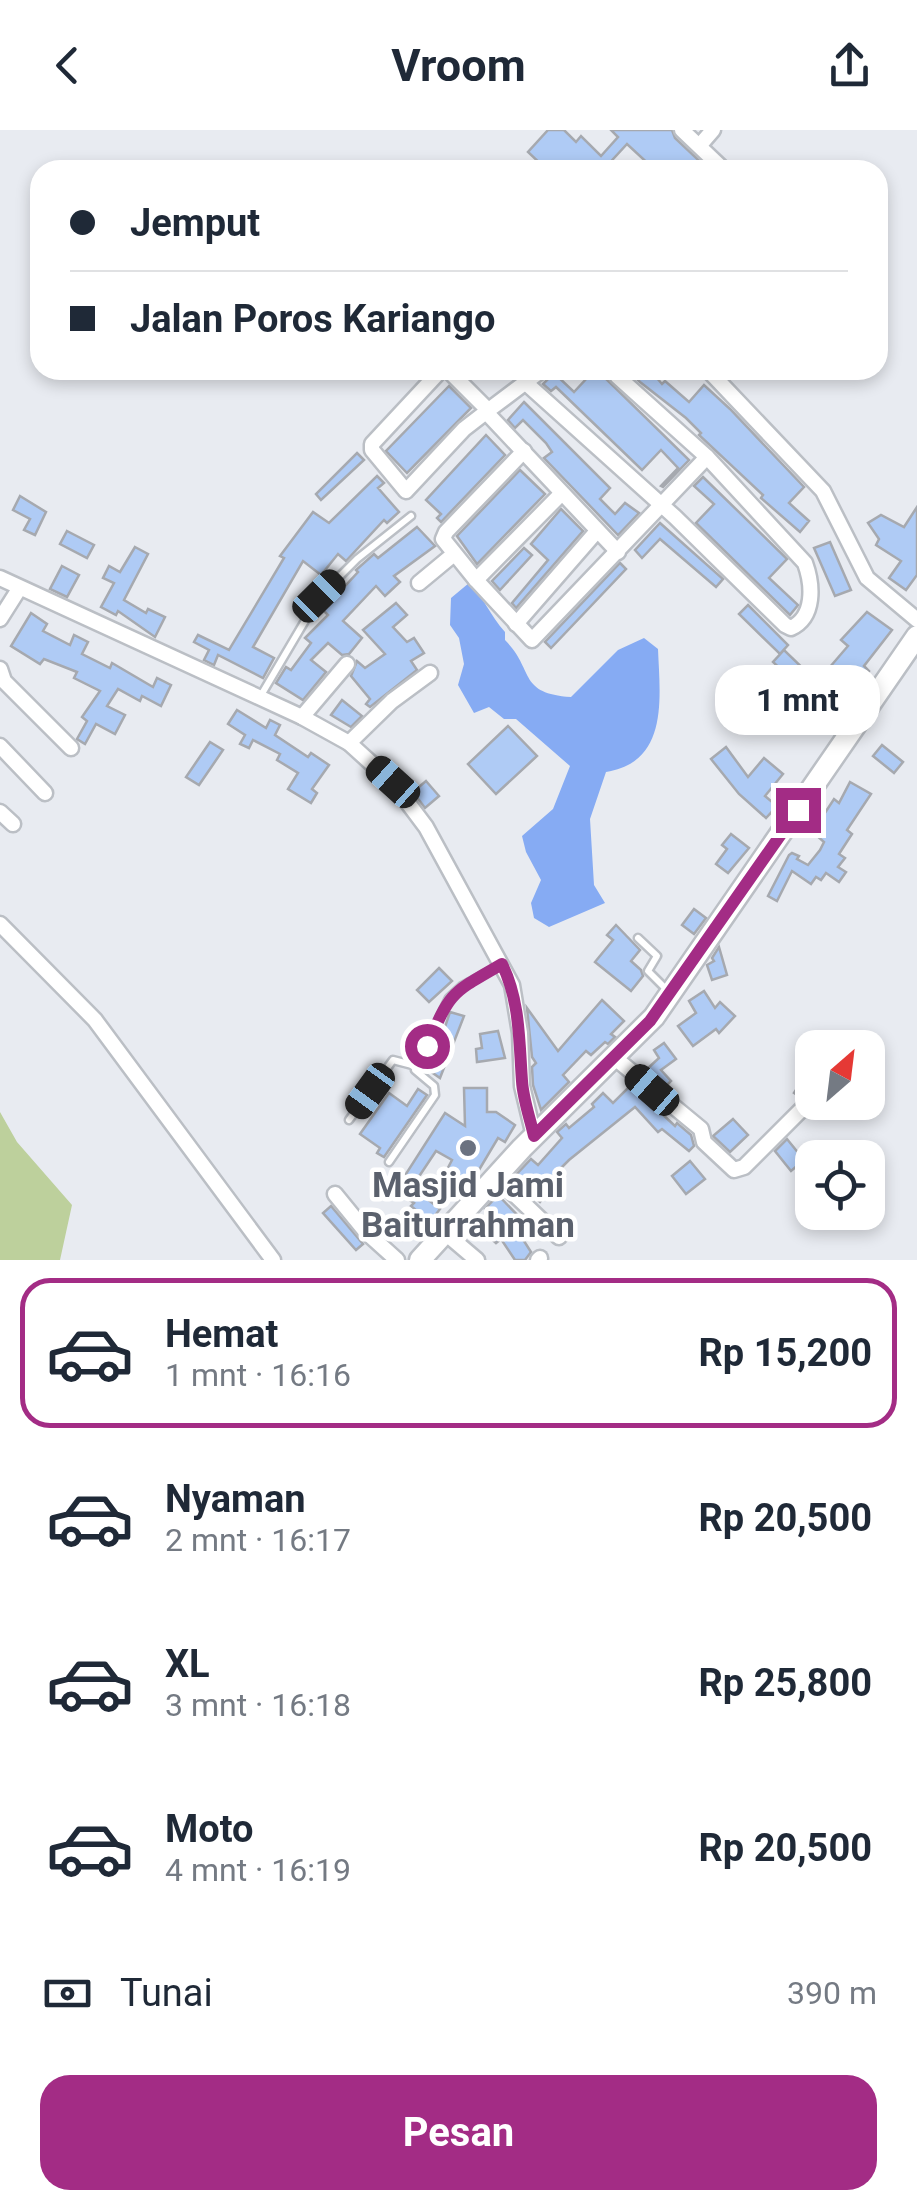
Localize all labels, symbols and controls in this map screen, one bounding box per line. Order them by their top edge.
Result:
icon: back [40,38,95,93]
icon: share [822,38,877,93]
text: Vroom [391,39,526,92]
text: Jemput [130,201,260,245]
text: Jalan Poros Kariango [130,297,495,341]
car [287,564,351,628]
callout: 1 mnt [716,665,880,735]
text: 1 mnt [756,681,839,719]
car [361,751,425,813]
route end [776,788,821,833]
route start [405,1024,450,1069]
north arrow [795,1030,885,1120]
map controls [795,1030,885,1230]
car [340,1058,400,1124]
car [620,1059,684,1121]
marker: Masjid Jami Baiturrahman [457,1137,479,1159]
button: locate [795,1140,885,1230]
place label: Masjid Jami Baiturrahman [361,1165,575,1246]
icon: car [45,1308,135,1398]
text: Hemat [165,1312,278,1356]
text: Rp 15,200 [698,1331,872,1375]
text: 1 mnt · 16:16 [165,1356,351,1394]
icon: car [45,1473,135,1563]
text: Nyaman [165,1477,306,1521]
text: Rp 20,500 [698,1496,872,1540]
text: 2 mnt · 16:17 [165,1521,351,1559]
icon: car [45,1638,135,1728]
text: XL [165,1642,210,1686]
text: Rp 25,800 [698,1661,872,1705]
text: 3 mnt · 16:18 [165,1686,351,1724]
icon: car [45,1803,135,1893]
text: Moto [165,1807,254,1851]
text: Rp 20,500 [698,1826,872,1870]
text: 4 mnt · 16:19 [165,1851,351,1889]
icon: cash [40,1966,95,2021]
text: Tunai [120,1971,213,2015]
text: 390 m [787,1974,877,2012]
button: Pesan [40,2075,877,2190]

